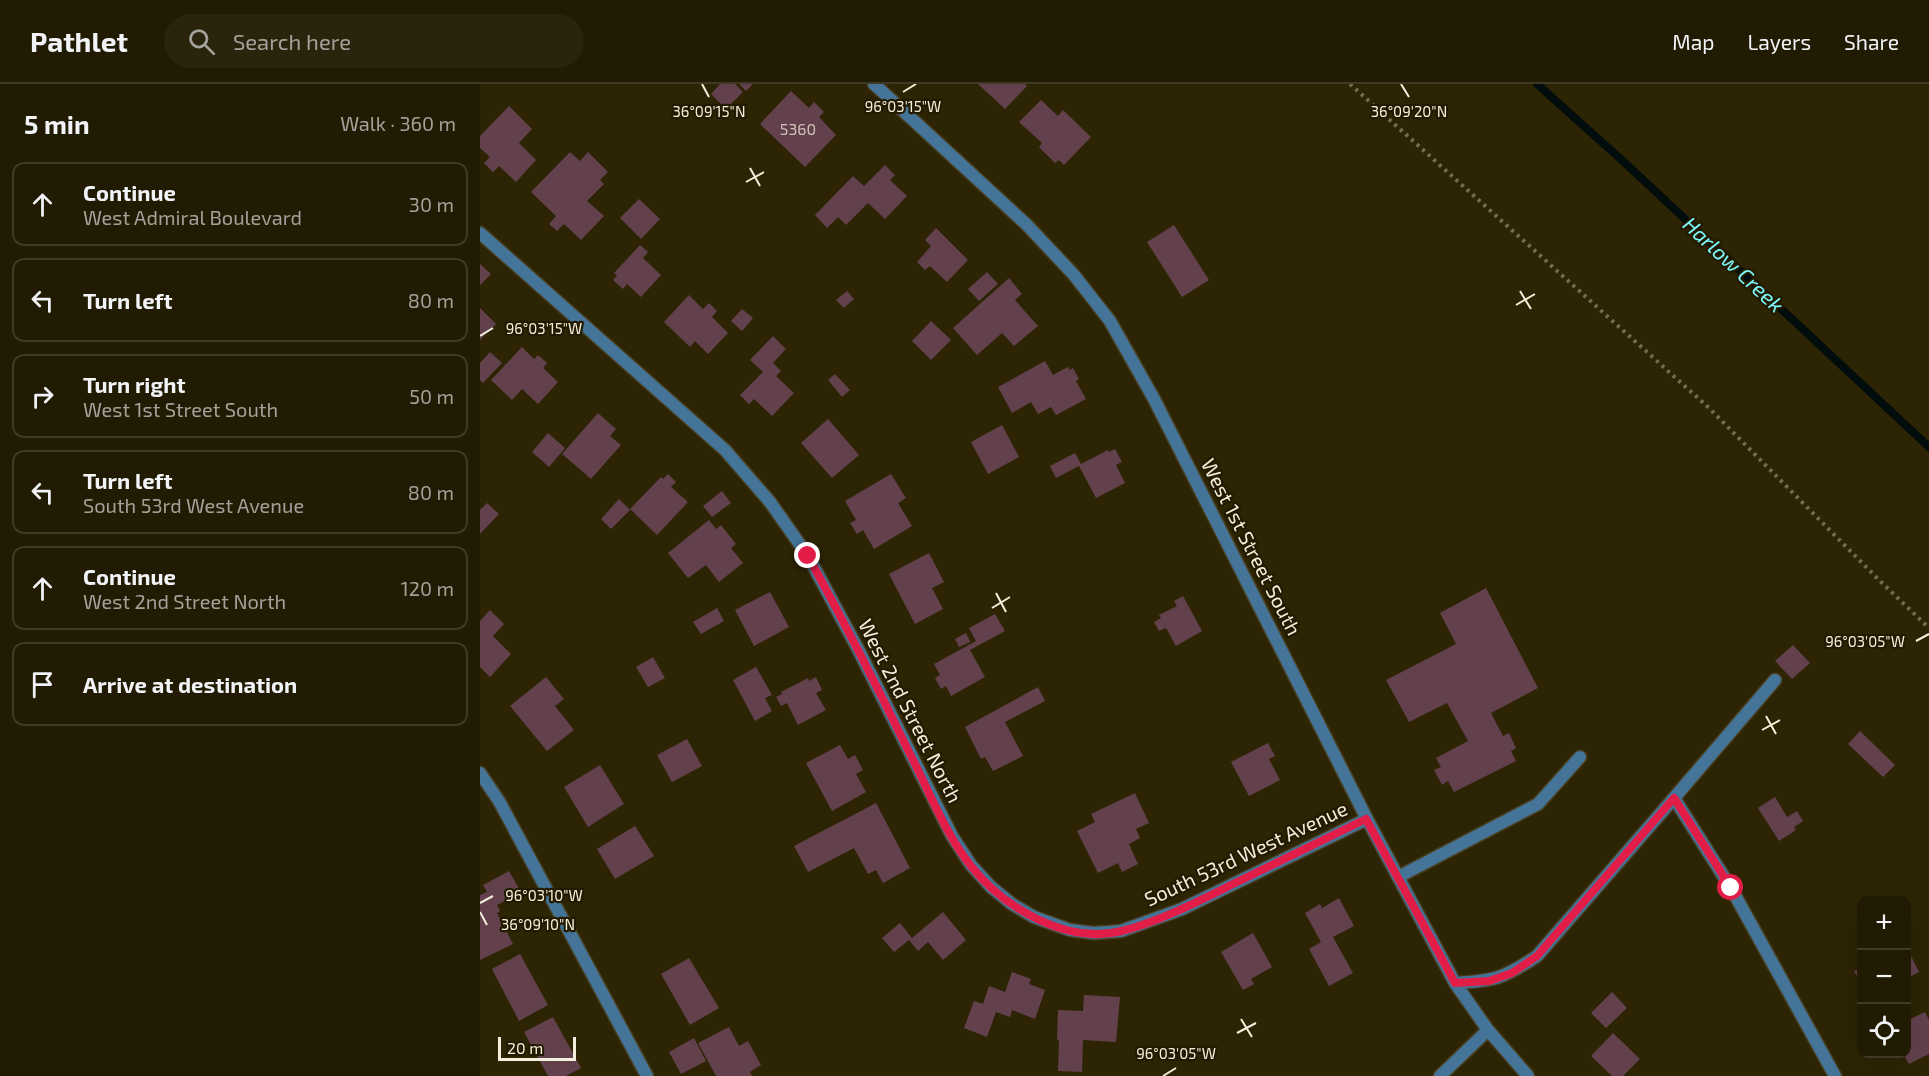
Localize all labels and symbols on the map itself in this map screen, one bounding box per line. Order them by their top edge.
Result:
text: 96°03'15"W [865,97,941,115]
text: 36°09'15"N [672,102,746,120]
text: 36°09'20"N [1371,102,1447,120]
house number: 5360 [780,119,816,138]
water label: Harlow Creek [1679,211,1790,317]
text: 96°03'15"W [506,319,582,337]
street label: West 1st Street South [1197,454,1307,639]
route end [794,542,820,568]
street label: West 2nd Street North [854,615,968,806]
text: 96°03'05"W [1825,632,1905,650]
street label: South 53rd West Avenue [1140,795,1351,911]
route start [1717,874,1743,900]
text: 96°03'10"W [505,886,583,904]
text: 36°09'10"N [501,915,575,933]
scale bar [498,1034,576,1062]
text: 96°03'05"W [1136,1044,1216,1062]

